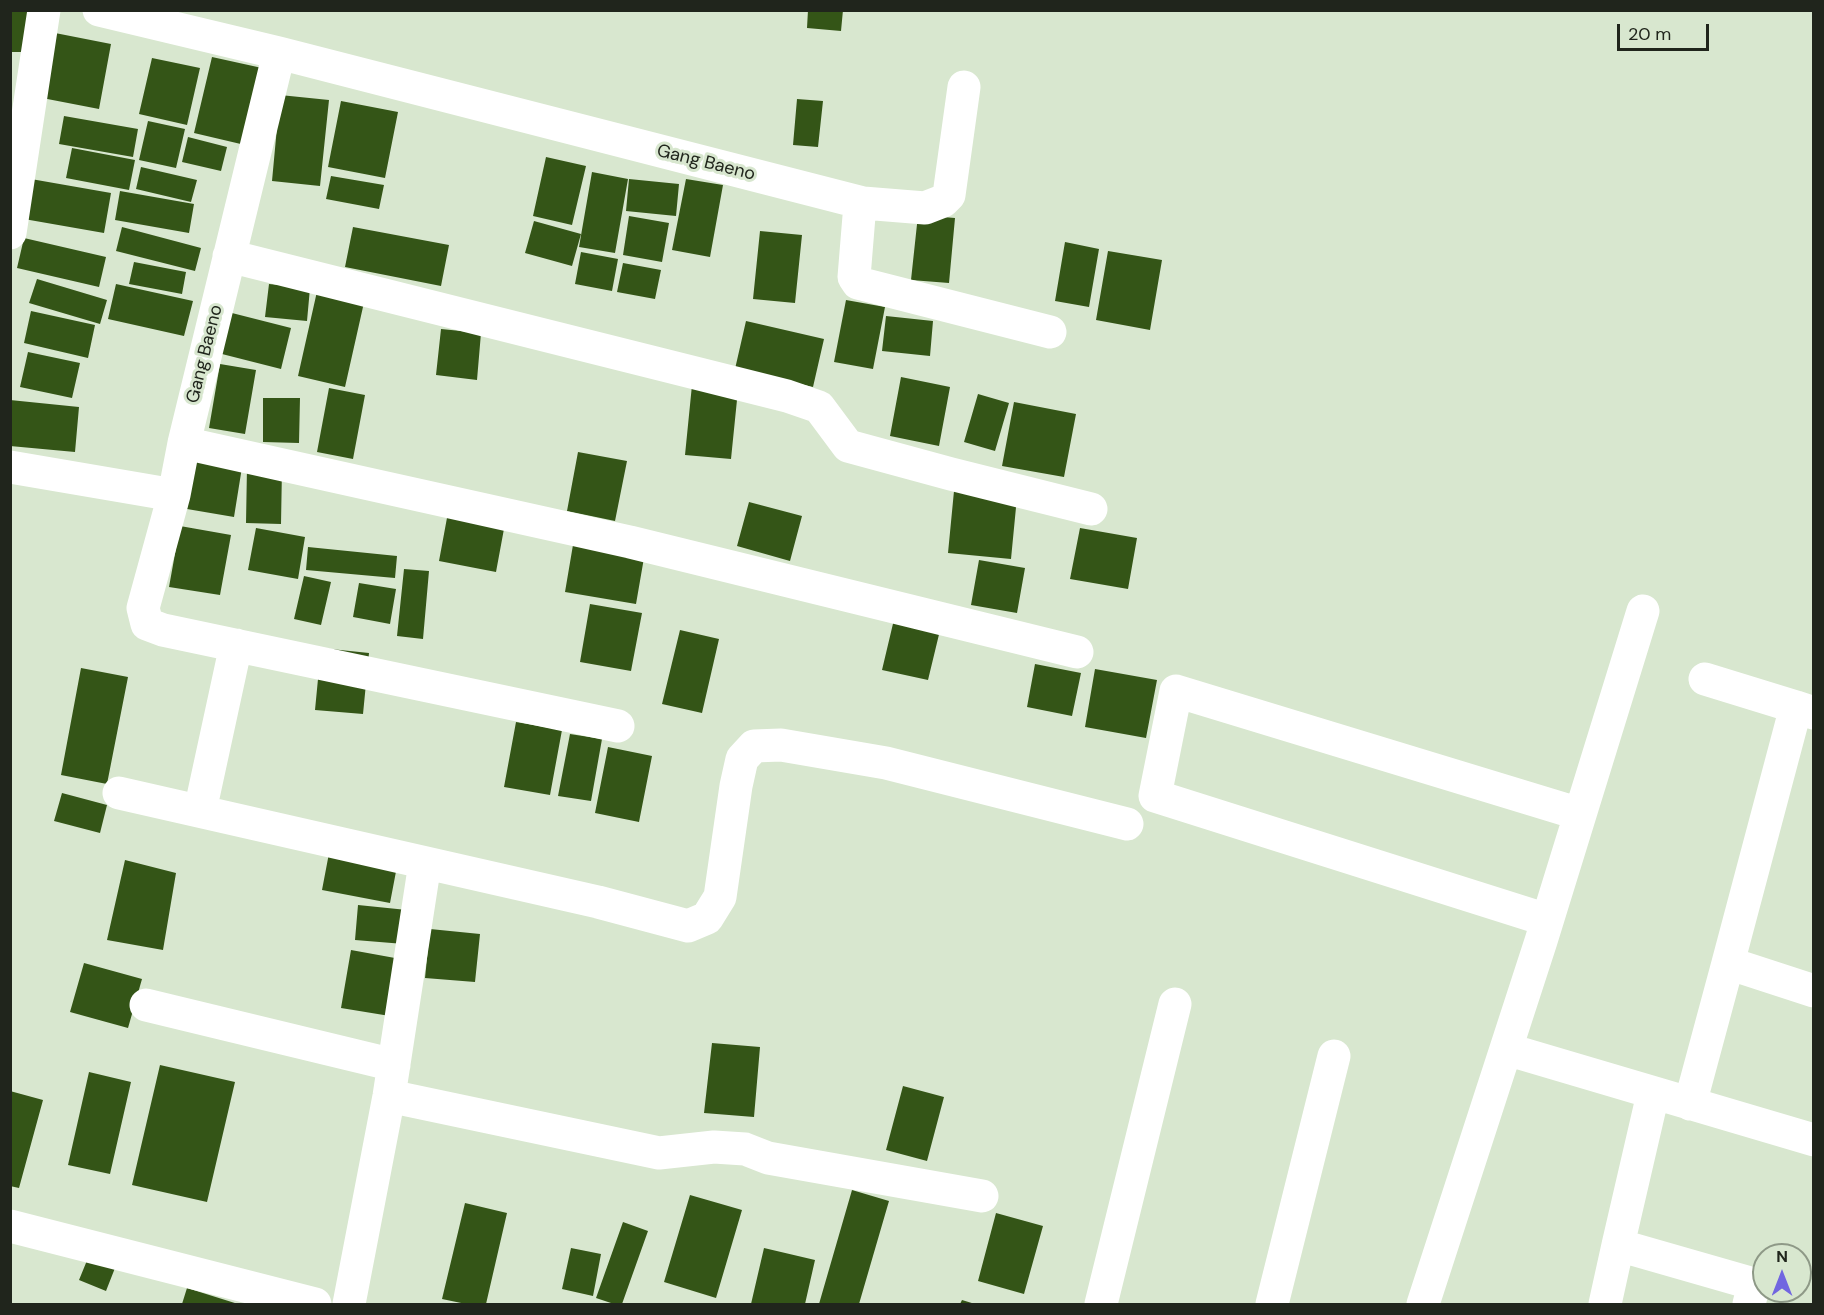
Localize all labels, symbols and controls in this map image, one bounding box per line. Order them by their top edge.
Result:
scale bar [1620,12,1712,50]
text: 20 m [1628,22,1671,46]
street label: Gang Baeno [655,140,757,186]
street label: Gang Baeno [182,303,228,405]
north arrow [1752,1243,1812,1303]
text: N [1776,1246,1788,1267]

